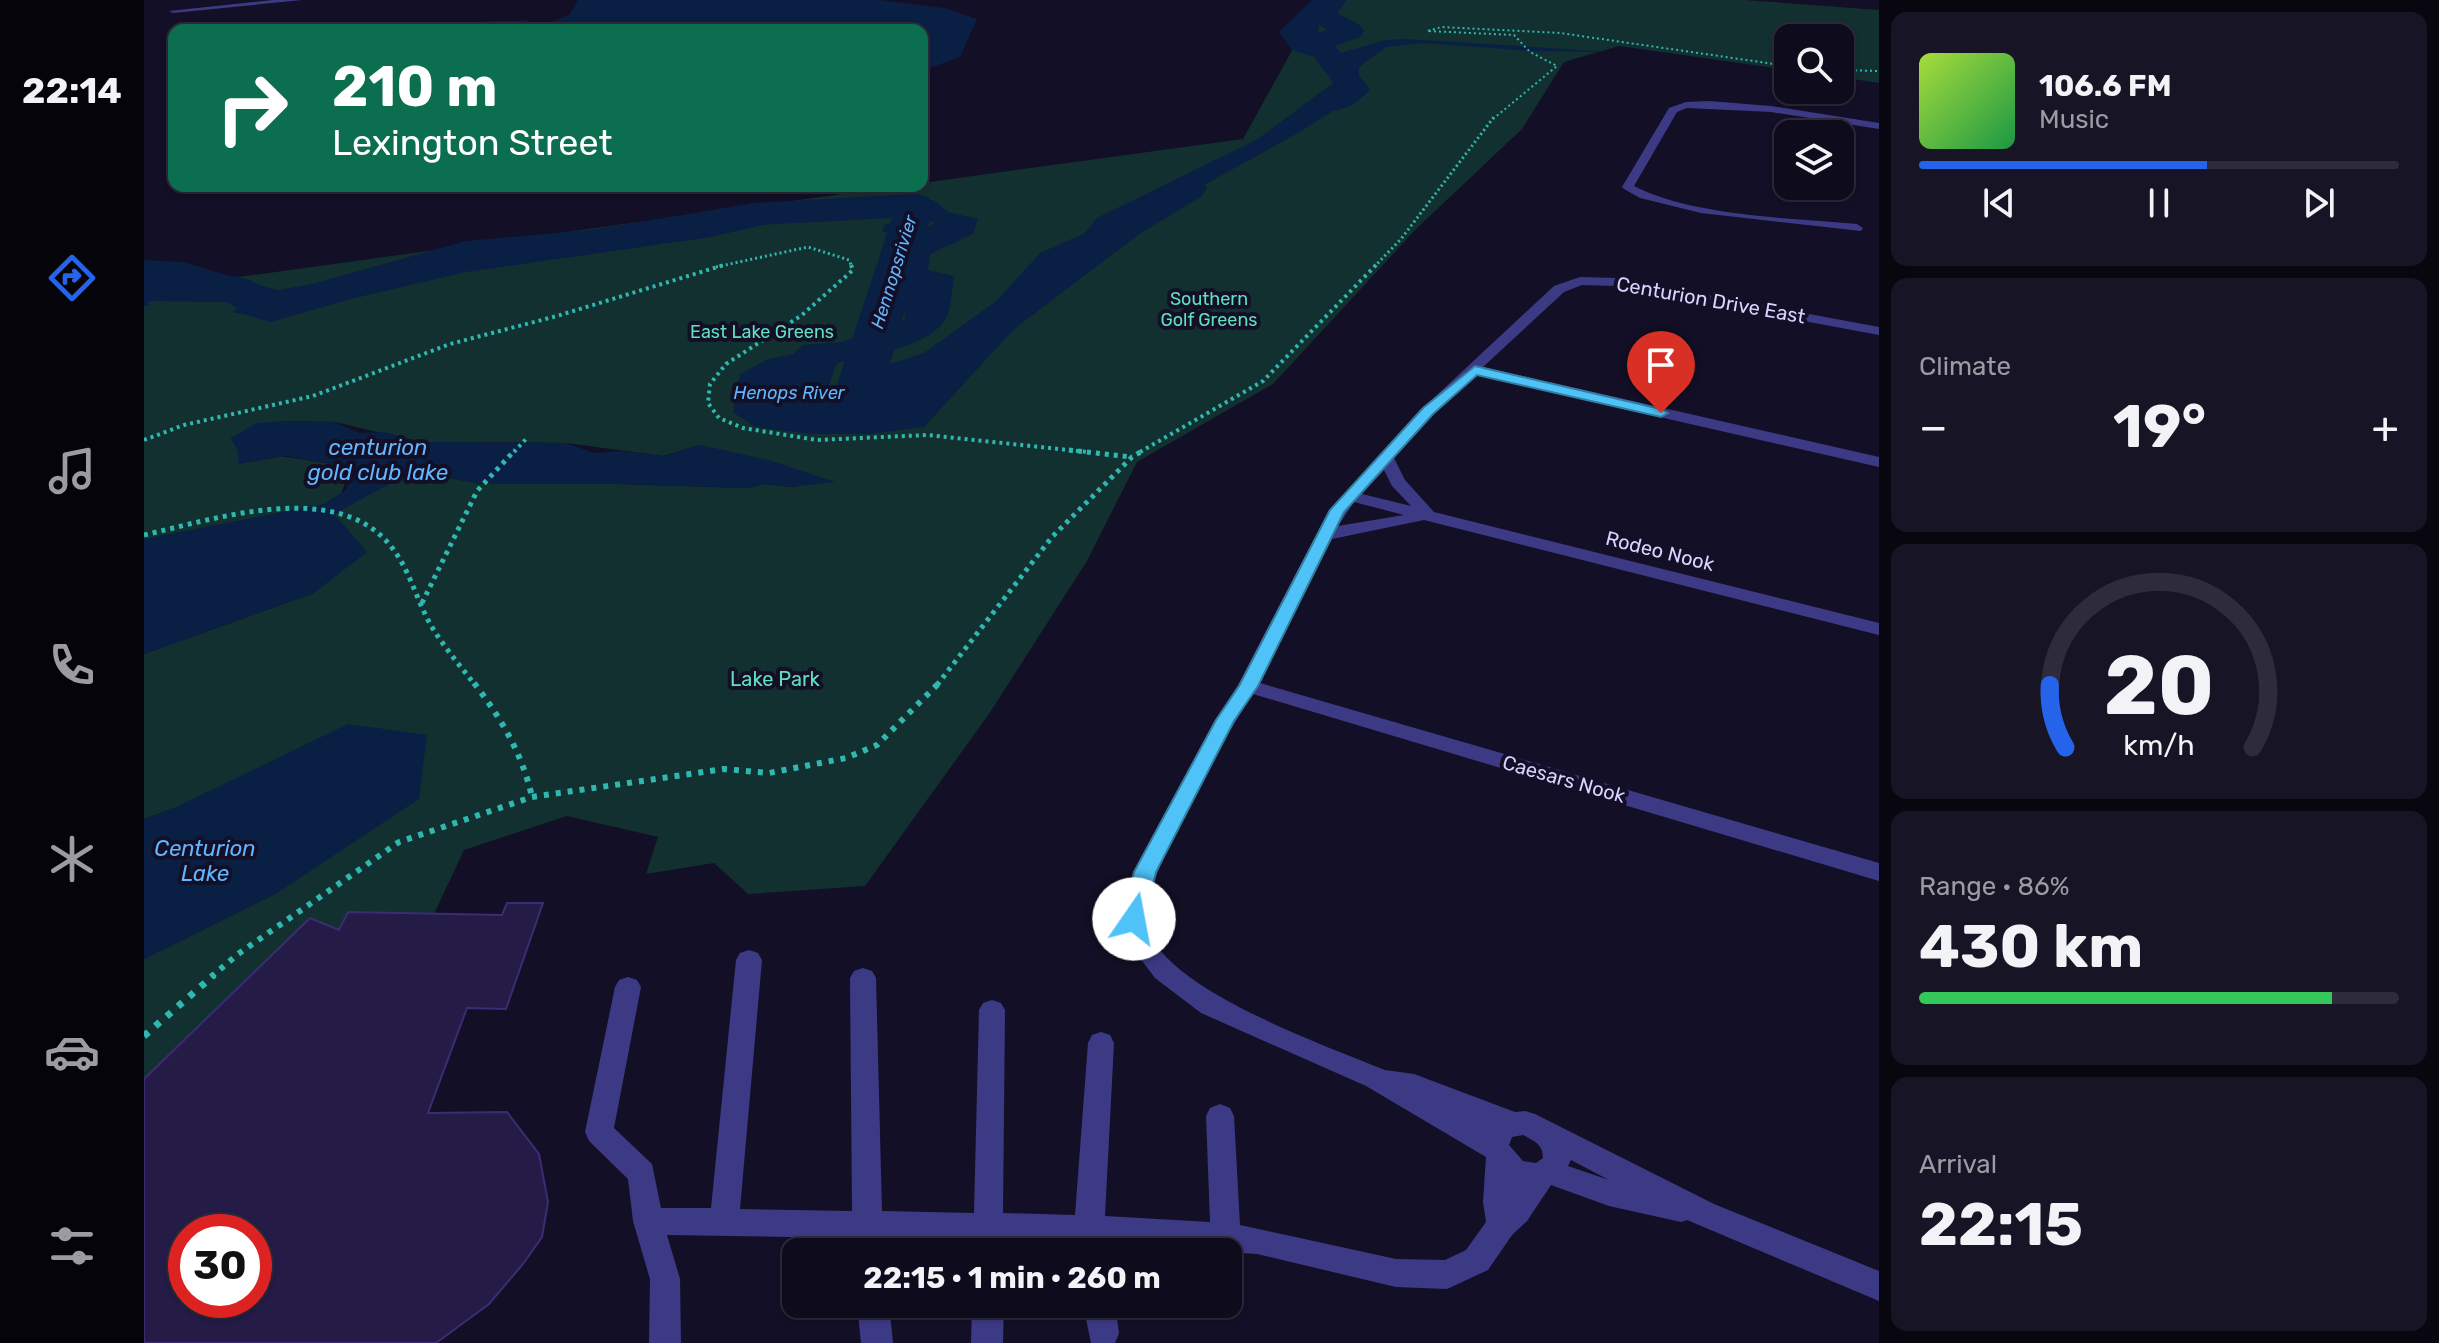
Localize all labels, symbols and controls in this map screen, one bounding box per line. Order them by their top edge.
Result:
map controls [1774,24,1854,200]
button: search [1774,24,1854,104]
text: 210 m [332,54,498,120]
icon: right [200,56,304,160]
text: 106.6 FM [2039,68,2172,104]
text: 22:14 [22,69,122,112]
text: Music [2039,104,2109,135]
button: layers [1774,120,1854,200]
text: Lexington Street [332,121,613,164]
icon: previous [1977,181,2021,225]
icon: pause [2137,181,2181,225]
icon: next [2297,181,2341,225]
water label: Hennopsrivier [866,212,922,331]
icon: directions [44,250,100,306]
street label: Centurion Drive East [1615,272,1808,328]
park label: Southern Golf Greens [1160,288,1258,331]
park label: East Lake Greens [690,321,834,343]
pin [1627,331,1695,413]
icon: arrive [1639,343,1683,387]
text: Climate [1919,351,2011,382]
water label: Henops River [733,382,846,404]
text: 19° [2113,391,2206,462]
text: − [1919,401,1948,453]
text: + [2372,401,2399,453]
water label: centurion gold club lake [307,434,448,486]
icon: music [44,443,100,499]
street label: Rodeo Nook [1603,526,1717,576]
text: 20 [2104,635,2214,734]
icon: phone [44,637,100,693]
park label: Lake Park [730,667,821,691]
text: km/h [2123,728,2195,762]
street label: Caesars Nook [1500,750,1629,808]
icon: climate [44,831,100,887]
water label: Centurion Lake [154,835,256,887]
text: Range · 86% [1919,871,2070,902]
position arrow [1092,877,1176,961]
text: 430 km [1919,911,2143,982]
icon: car [44,1024,100,1080]
text: Arrival [1919,1149,1997,1180]
text: 22:15 [1919,1189,2083,1260]
speed limit sign: 30 [168,1214,272,1318]
icon: filters [44,1218,100,1274]
text: 22:15 · 1 min · 260 m [863,1260,1161,1296]

